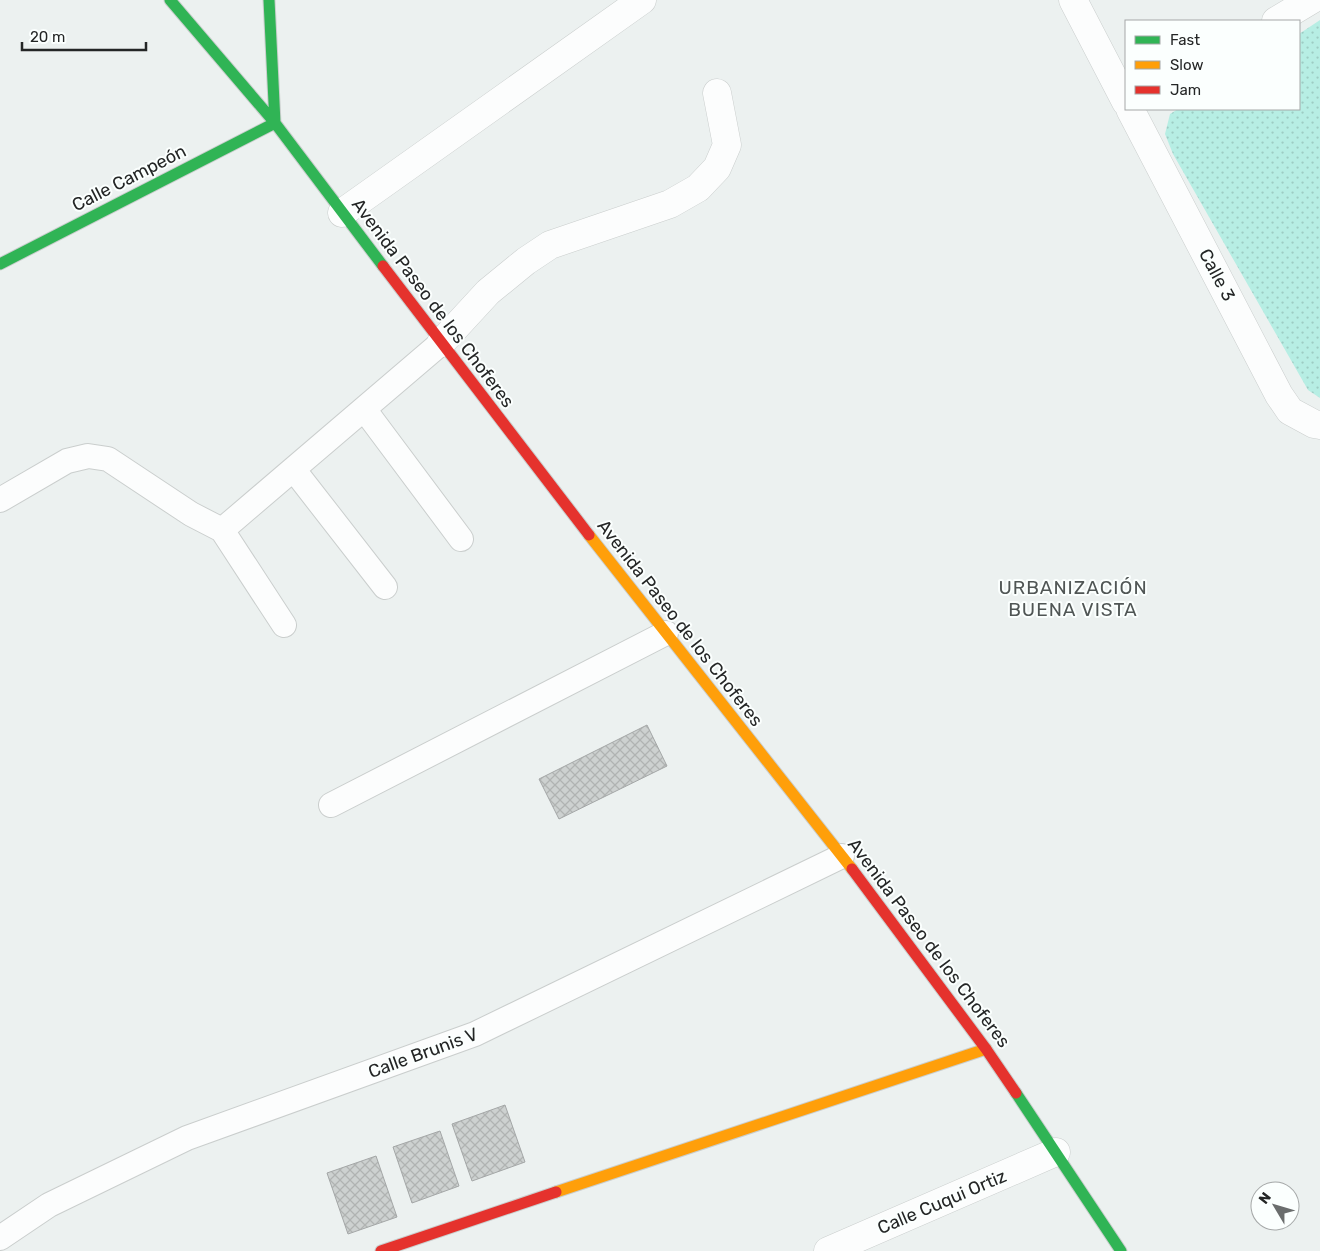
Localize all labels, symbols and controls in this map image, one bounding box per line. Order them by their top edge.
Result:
scale bar [22,20,146,52]
legend [1125,20,1300,110]
text: 20 m [30,28,65,46]
text: Fast [1170,31,1200,49]
text: Slow [1170,56,1203,74]
text: Jam [1170,81,1201,99]
street label: Calle Campeón [68,140,190,216]
street label: Avenida Paseo de los Choferes [347,194,519,412]
street label: Calle 3 [1194,245,1240,305]
street label: Avenida Paseo de los Choferes [592,515,768,731]
district label: URBANIZACIÓN BUENA VISTA [998,576,1148,621]
street label: Avenida Paseo de los Choferes [843,834,1015,1052]
street label: Calle Brunis V [365,1023,481,1083]
street label: Calle Cuqui Ortiz [874,1165,1010,1239]
north arrow [1250,1181,1300,1231]
text: N [1255,1189,1275,1208]

